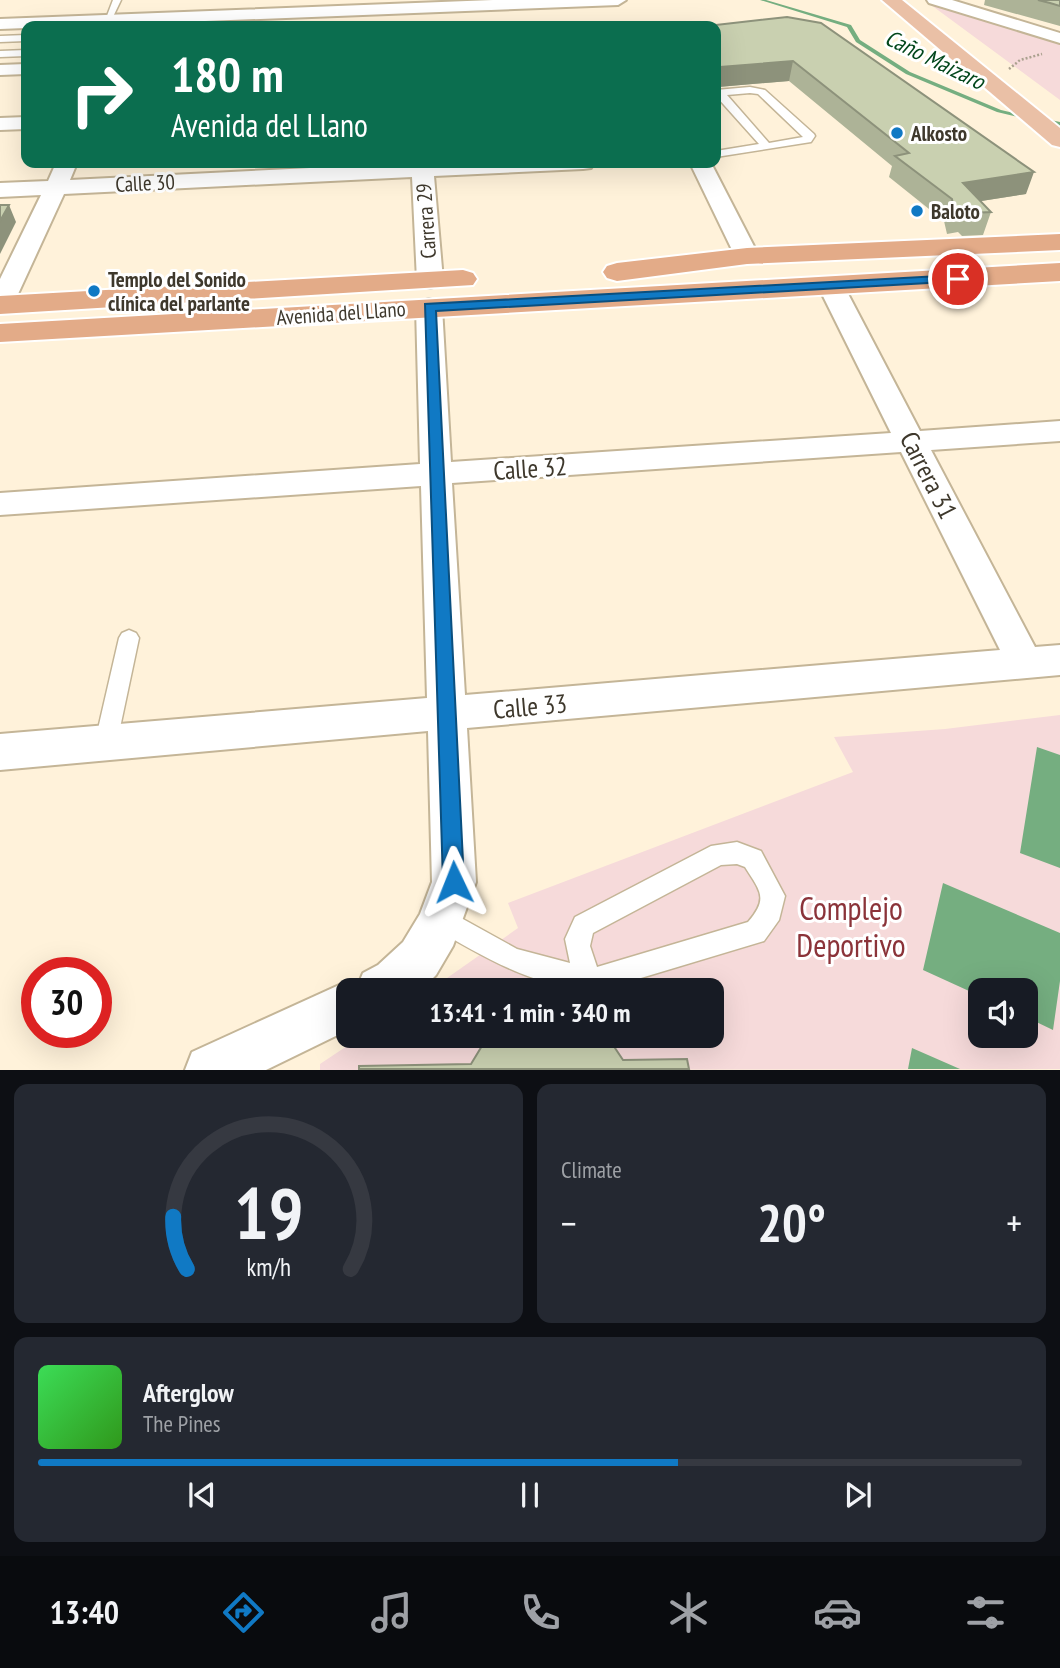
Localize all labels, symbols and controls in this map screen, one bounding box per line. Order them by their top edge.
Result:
water label: Caño Maizaro [881,23,991,96]
text: 180 m [171,42,284,106]
icon: right [56,49,147,140]
text: Avenida del Llano [171,104,368,146]
place label: Alkosto [910,120,967,147]
marker: Alkosto [889,125,905,141]
street label: Calle 30 [115,168,175,198]
street label: Carrera 29 [410,182,442,260]
place label: Baloto [931,198,980,225]
marker: Baloto [909,203,925,219]
pin [928,249,988,309]
icon: arrive [939,260,977,298]
place label: Templo del Sonido clínica del parlante [108,266,250,317]
marker: Templo del Sonido clínica del parlante [86,283,102,299]
street label: Avenida del Llano [276,295,406,331]
street label: Carrera 31 [893,426,965,524]
street label: Calle 32 [492,449,568,487]
street label: Calle 33 [492,686,568,726]
position arrow [417,845,491,919]
park label: Complejo Deportivo [796,887,906,966]
speed limit sign: 30 [21,957,112,1048]
map controls [968,978,1038,1048]
button: sound [968,978,1038,1048]
text: 13:41 · 1 min · 340 m [430,996,630,1029]
text: Climate [561,1155,622,1184]
text: 19 [234,1166,303,1260]
text: 20° [757,1189,826,1256]
text: − [561,1198,577,1247]
text: + [1006,1198,1022,1247]
text: km/h [246,1251,291,1283]
text: Afterglow [143,1376,234,1409]
text: The Pines [143,1409,221,1438]
icon: previous [183,1476,221,1514]
icon: pause [511,1476,549,1514]
icon: next [839,1476,877,1514]
icon: directions [219,1588,268,1637]
icon: music [367,1588,416,1637]
icon: phone [516,1588,565,1637]
icon: climate [664,1588,713,1637]
icon: car [813,1588,862,1637]
icon: filters [961,1588,1010,1637]
text: 13:40 [50,1591,119,1633]

